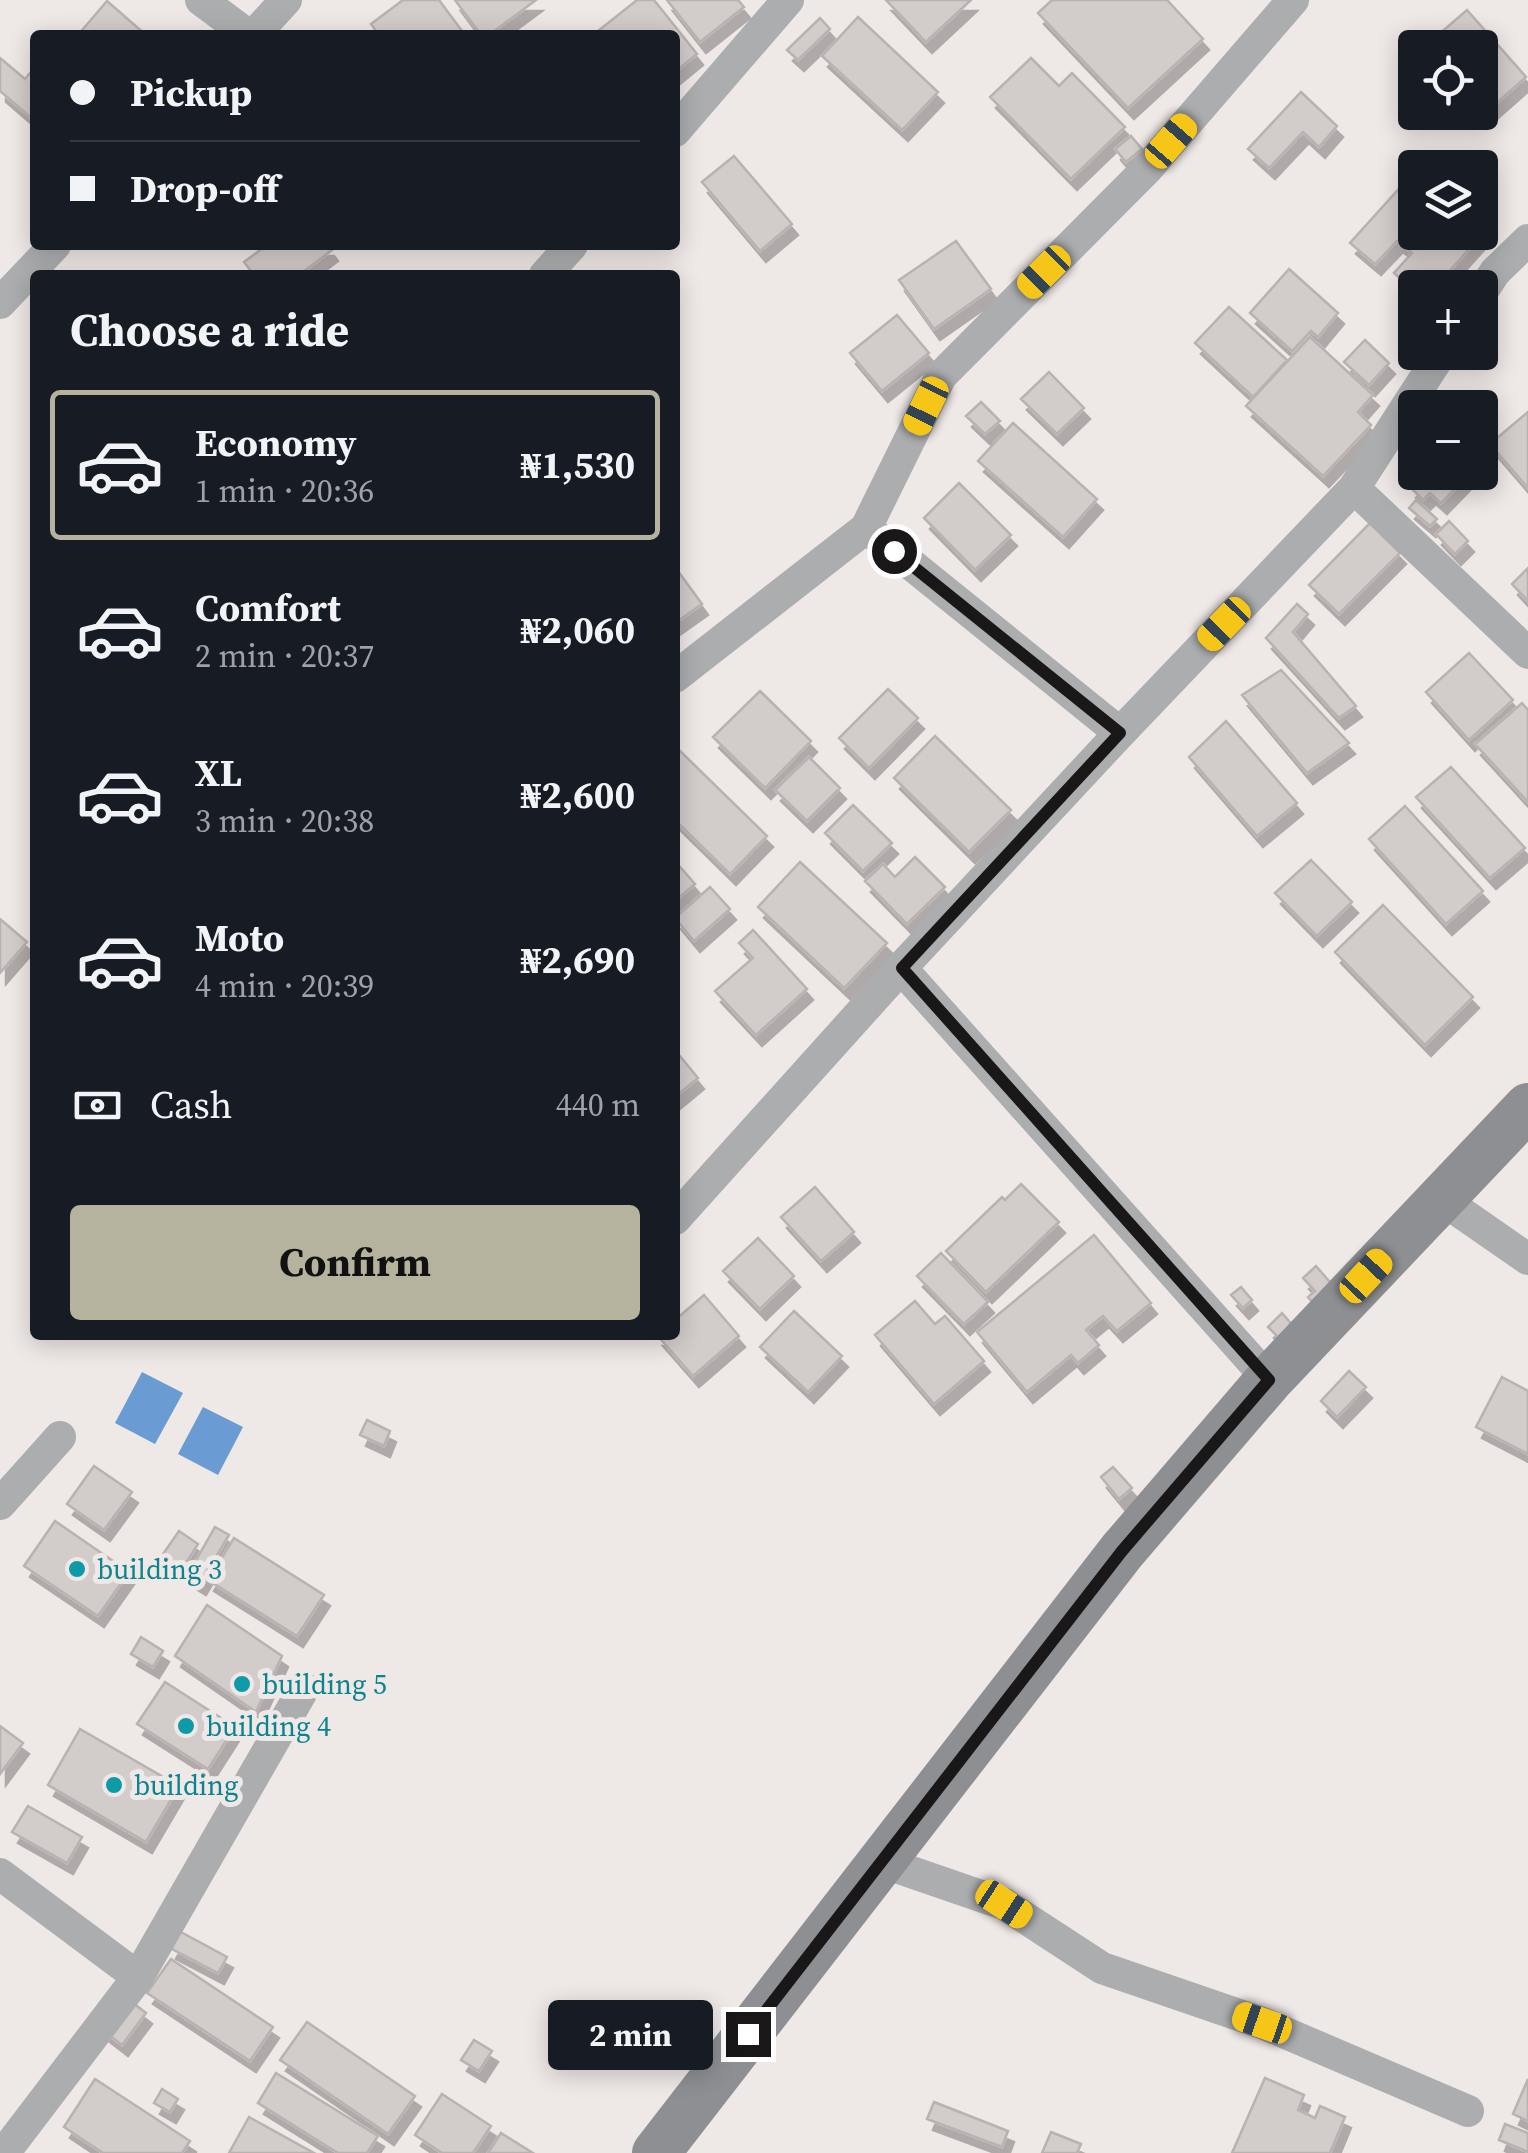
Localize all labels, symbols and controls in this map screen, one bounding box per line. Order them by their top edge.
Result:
map controls [1398,30,1498,490]
button: locate [1398,30,1498,130]
text: Pickup [130,67,252,119]
car [1140,109,1202,173]
button: layers [1398,150,1498,250]
text: Drop-off [130,163,279,215]
car [1012,240,1076,304]
button: + [1398,270,1498,370]
text: Choose a ride [70,299,349,361]
car [899,372,953,440]
button: − [1398,390,1498,490]
text: Economy [195,417,357,469]
icon: car [75,420,165,510]
text: ₦1,530 [521,439,635,491]
text: 1 min · 20:36 [195,469,374,513]
route start [872,529,917,574]
text: Comfort [195,582,341,634]
icon: car [75,585,165,675]
car [1192,592,1256,656]
text: ₦2,060 [521,604,635,656]
text: 2 min · 20:37 [195,634,374,678]
text: XL [195,747,242,799]
icon: car [75,750,165,840]
text: ₦2,600 [521,769,635,821]
text: 3 min · 20:38 [195,799,374,843]
text: Moto [195,912,284,964]
icon: car [75,915,165,1005]
text: ₦2,690 [521,934,635,986]
text: 4 min · 20:39 [195,964,374,1008]
icon: cash [70,1078,125,1133]
text: Cash [150,1079,232,1131]
text: 440 m [556,1083,640,1127]
button: Confirm [70,1205,640,1320]
car [1335,1244,1397,1308]
place label: building 3 [97,1550,222,1588]
marker: building 3 [66,1558,88,1580]
place label: building 5 [262,1665,387,1703]
marker: building 5 [231,1673,253,1695]
place label: building 4 [206,1707,331,1745]
marker: building 4 [175,1715,197,1737]
place label: building [134,1766,239,1804]
marker: building [103,1774,125,1796]
car [971,1875,1037,1933]
callout: 2 min [548,1999,713,2069]
car [1229,1999,1295,2047]
route end [726,2012,771,2057]
text: 2 min [589,2013,672,2057]

